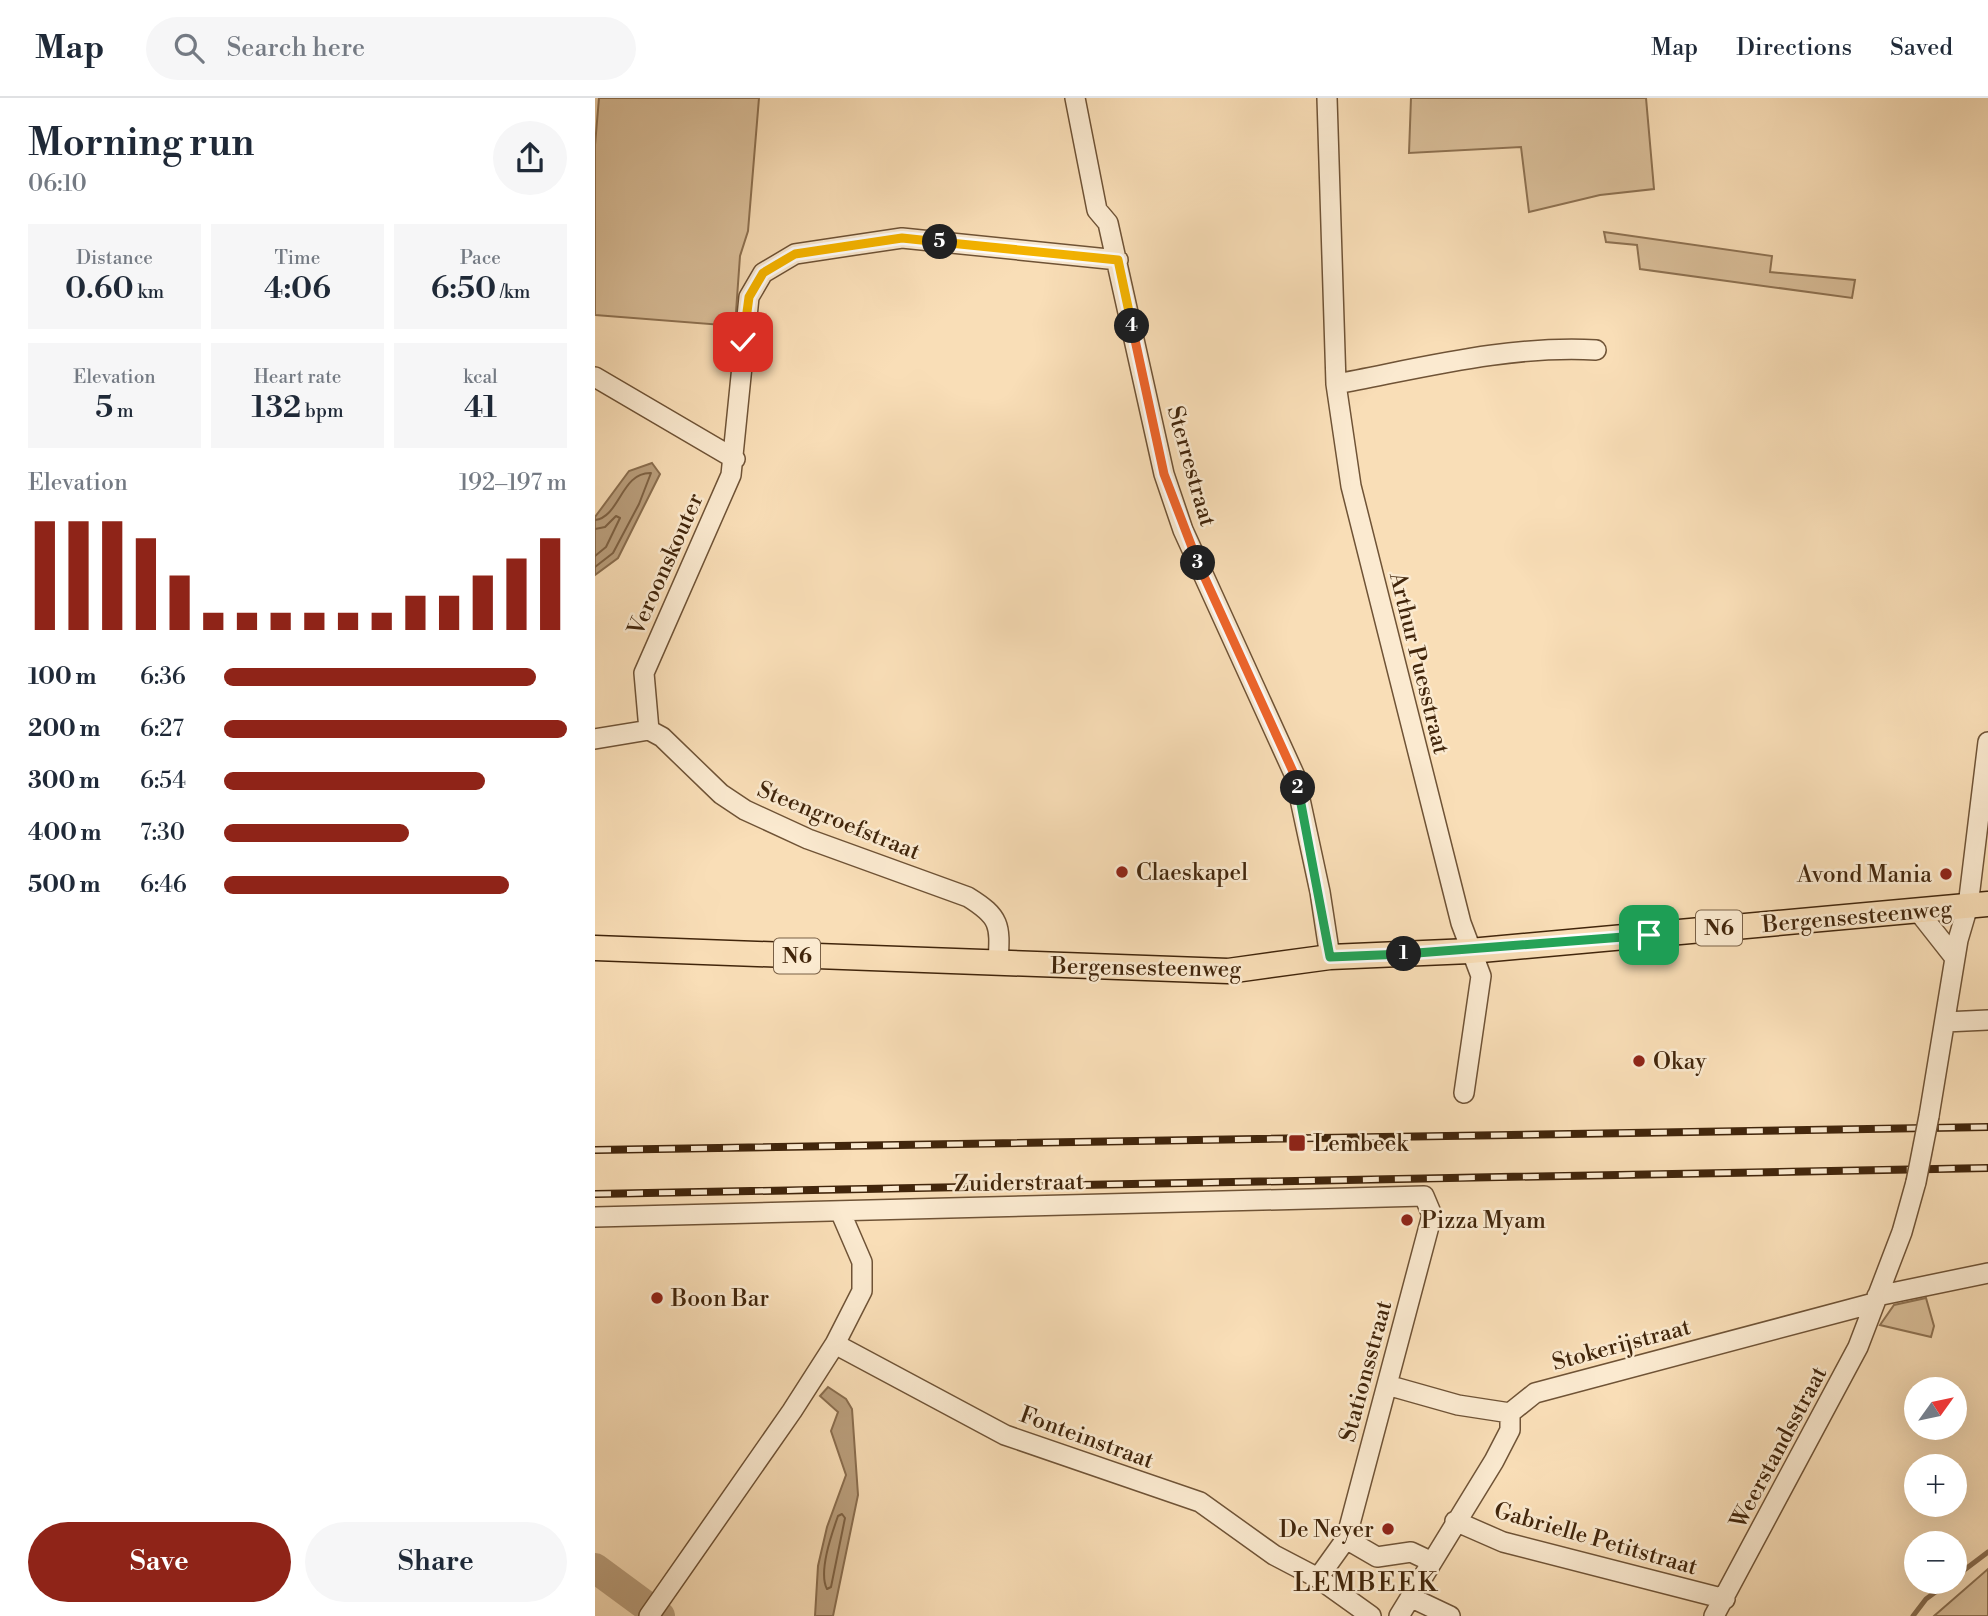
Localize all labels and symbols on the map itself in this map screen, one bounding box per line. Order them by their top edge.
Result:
pin: 5 [923,225,957,260]
pin: 4 [1115,308,1149,344]
pin [713,312,773,372]
street label: Sterrestraat [1160,403,1222,530]
street label: Veroonskouter [622,489,710,641]
pin: 3 [1181,546,1215,580]
street label: Arthur Puesstraat [1383,568,1455,757]
pin: 2 [1281,770,1315,806]
street label: Steengroefstraat [753,776,924,866]
place label: Claeskapel [1136,859,1248,887]
place label: Avond Mania [1796,861,1932,889]
marker: Claeskapel [1114,864,1130,880]
marker: Avond Mania [1938,866,1954,882]
street label: Bergensesteenweg [1760,895,1953,939]
pin [1619,905,1679,965]
road number: N6 [1696,910,1742,946]
pin: 1 [1387,936,1421,972]
road number: N6 [774,938,820,974]
street label: Bergensesteenweg [1049,952,1242,984]
place label: Okay [1653,1048,1707,1076]
marker: Okay [1631,1053,1647,1069]
place label: Lembeek [1313,1130,1409,1158]
marker: Lembeek [1287,1133,1307,1153]
street label: Zuiderstraat [954,1168,1084,1198]
place label: Pizza Myam [1421,1207,1546,1235]
marker: Pizza Myam [1399,1212,1415,1228]
place label: Boon Bar [670,1285,769,1313]
marker: Boon Bar [649,1290,665,1306]
street label: Stationsstraat [1334,1297,1398,1445]
street label: Stokerijstraat [1549,1313,1694,1377]
street label: Weerstandsstraat [1724,1362,1833,1534]
north arrow [1904,1377,1967,1440]
street label: Fonteinstraat [1016,1401,1158,1475]
street label: Gabrielle Petitstraat [1491,1497,1701,1581]
place label: De Neyer [1279,1516,1374,1544]
marker: De Neyer [1380,1521,1396,1537]
district label: LEMBEEK [1293,1567,1439,1599]

